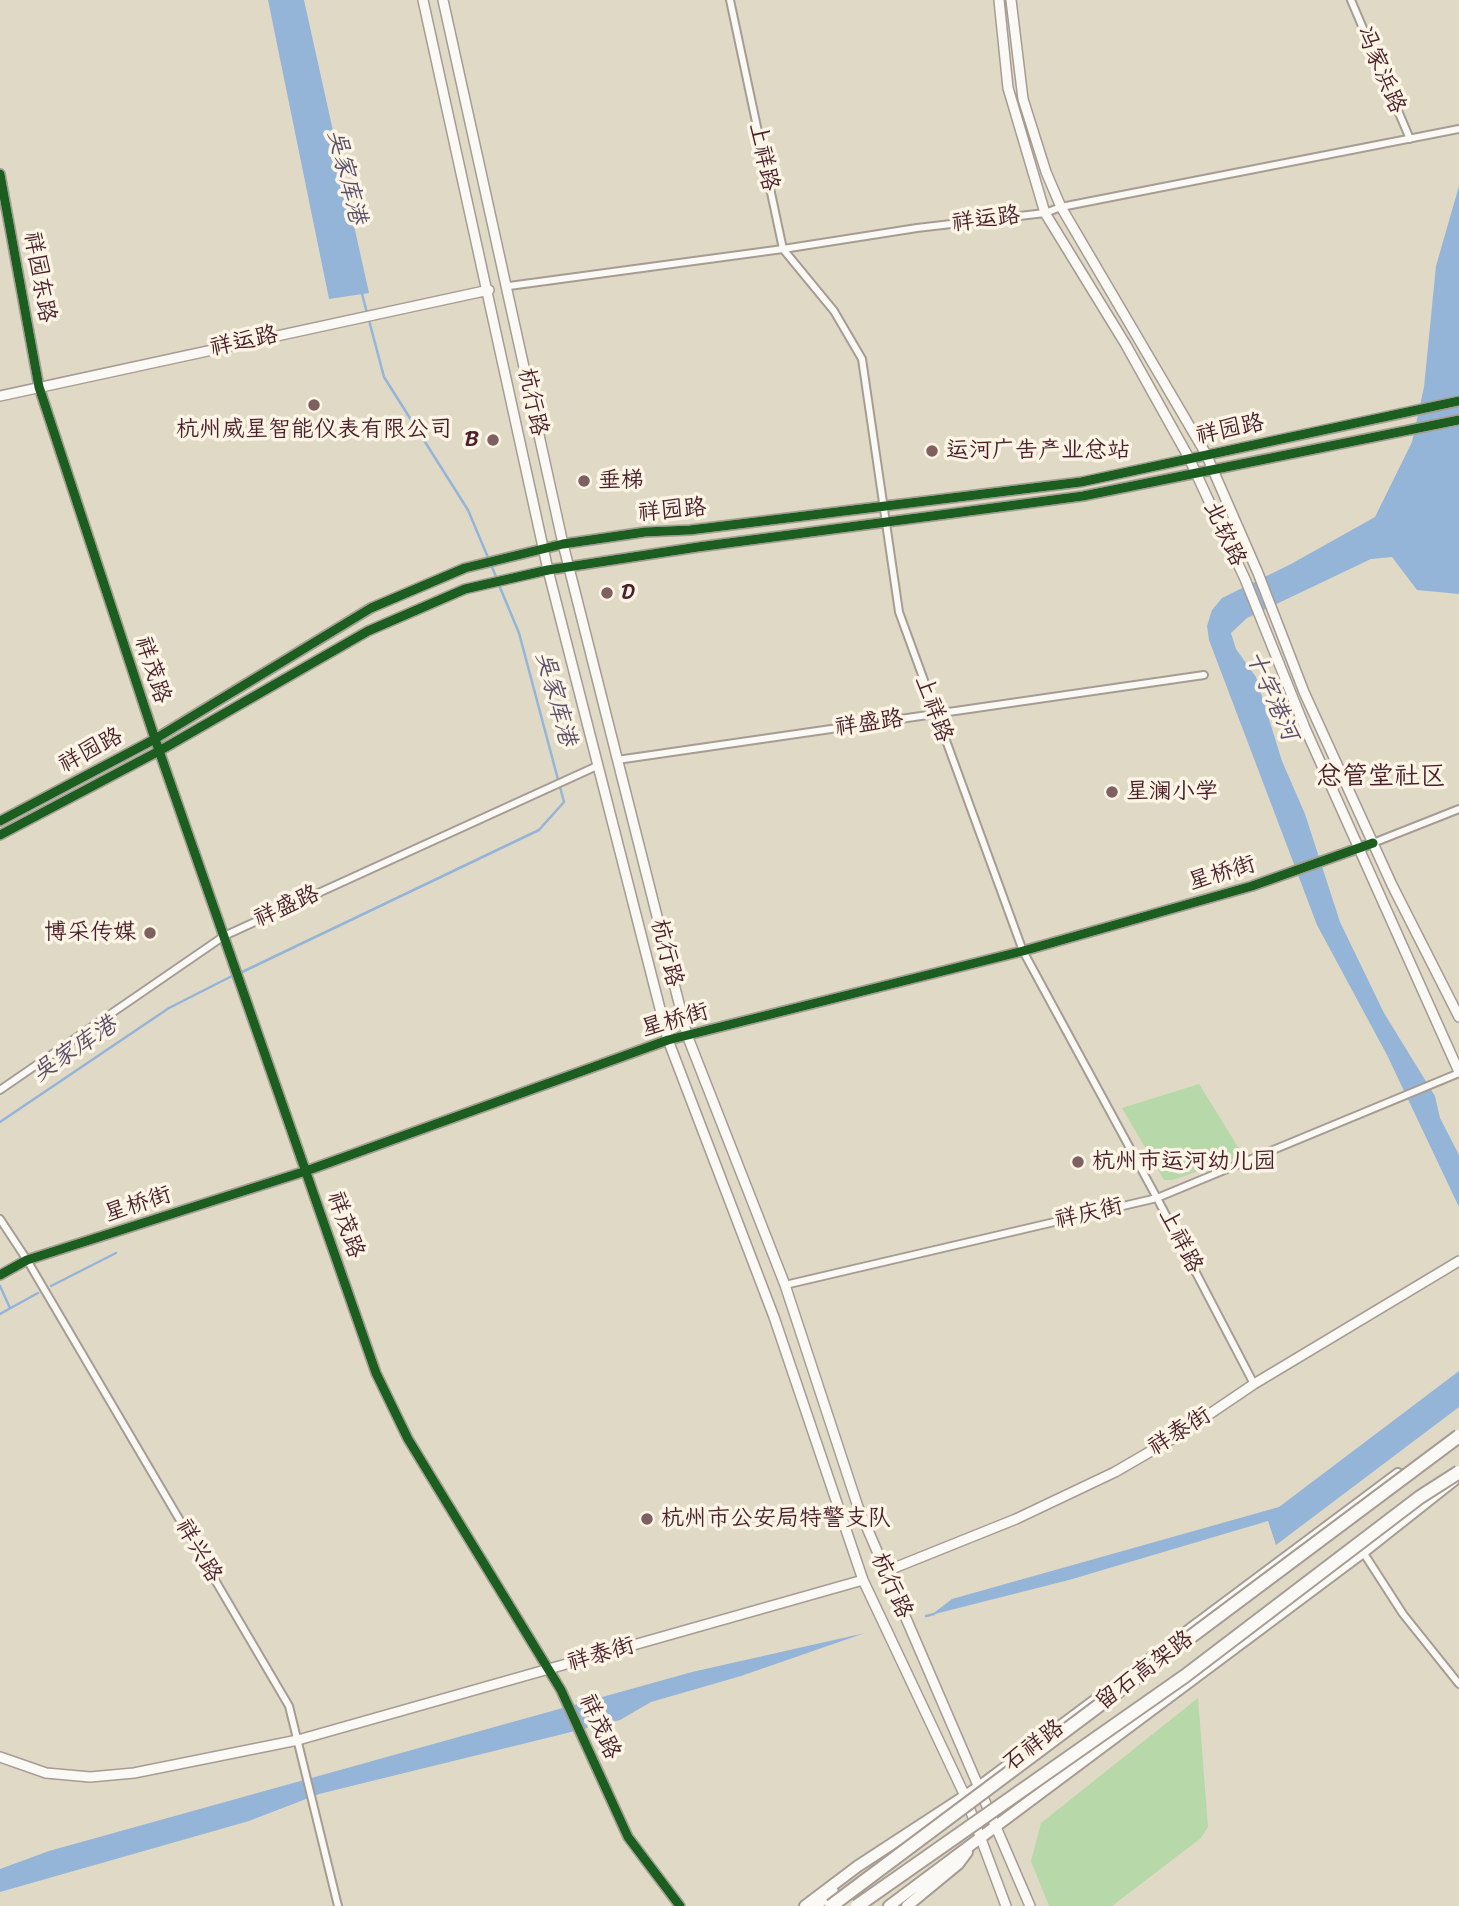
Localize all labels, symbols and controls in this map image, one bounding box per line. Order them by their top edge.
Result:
street label: 冯家浜路 [1349,22,1411,118]
street label: 上祥路 [742,120,784,194]
water label: 吴家库港 [320,127,372,227]
street label: 祥运路 [950,202,1022,238]
street label: 祥园东路 [17,229,61,325]
street label: 祥运路 [207,321,281,363]
street label: 杭行路 [511,365,553,439]
marker: 杭州威星智能仪表有限公司 [306,397,322,413]
street label: 祥园路 [1193,409,1267,451]
place label: 杭州威星智能仪表有限公司 [176,416,452,444]
place label: B [464,426,479,454]
marker: B [485,432,501,448]
place label: 运河广告产业总站 [946,437,1130,465]
marker: 运河广告产业总站 [924,443,940,459]
place label: 垂梯 [598,467,644,495]
marker: 垂梯 [576,473,592,489]
street label: 祥园路 [636,494,708,528]
street label: 北软路 [1197,497,1251,571]
place label: D [621,579,635,607]
marker: D [599,585,615,601]
street label: 祥茂路 [128,633,176,707]
water label: 十字港河 [1238,646,1304,746]
water label: 吴家库港 [529,649,581,749]
street label: 上祥路 [908,672,958,746]
street label: 祥盛路 [833,706,905,742]
street label: 祥园路 [54,723,128,779]
district label: 总管堂社区 [1316,761,1446,793]
place label: 星澜小学 [1126,778,1218,806]
marker: 星澜小学 [1104,784,1120,800]
street label: 星桥街 [1185,851,1259,897]
street label: 祥盛路 [250,880,324,934]
street label: 杭行路 [644,916,688,990]
place label: 博采传媒 [44,919,136,947]
marker: 博采传媒 [142,925,158,941]
street label: 星桥街 [638,998,712,1044]
water label: 吴家库港 [27,1011,123,1089]
place label: 杭州市运河幼儿园 [1092,1148,1276,1176]
marker: 杭州市运河幼儿园 [1070,1154,1086,1170]
street label: 星桥街 [101,1181,175,1229]
street label: 祥茂路 [321,1188,369,1262]
street label: 祥庆街 [1052,1193,1126,1235]
street label: 上祥路 [1152,1204,1208,1278]
street label: 祥泰街 [1143,1402,1217,1462]
place label: 杭州市公安局特警支队 [661,1505,891,1533]
marker: 杭州市公安局特警支队 [639,1511,655,1527]
street label: 祥兴路 [169,1514,227,1588]
street label: 杭行路 [864,1549,918,1623]
street label: 留石高架路 [1091,1625,1199,1717]
street label: 祥泰街 [564,1632,638,1678]
street label: 祥茂路 [572,1690,626,1764]
street label: 石祥路 [998,1714,1070,1778]

